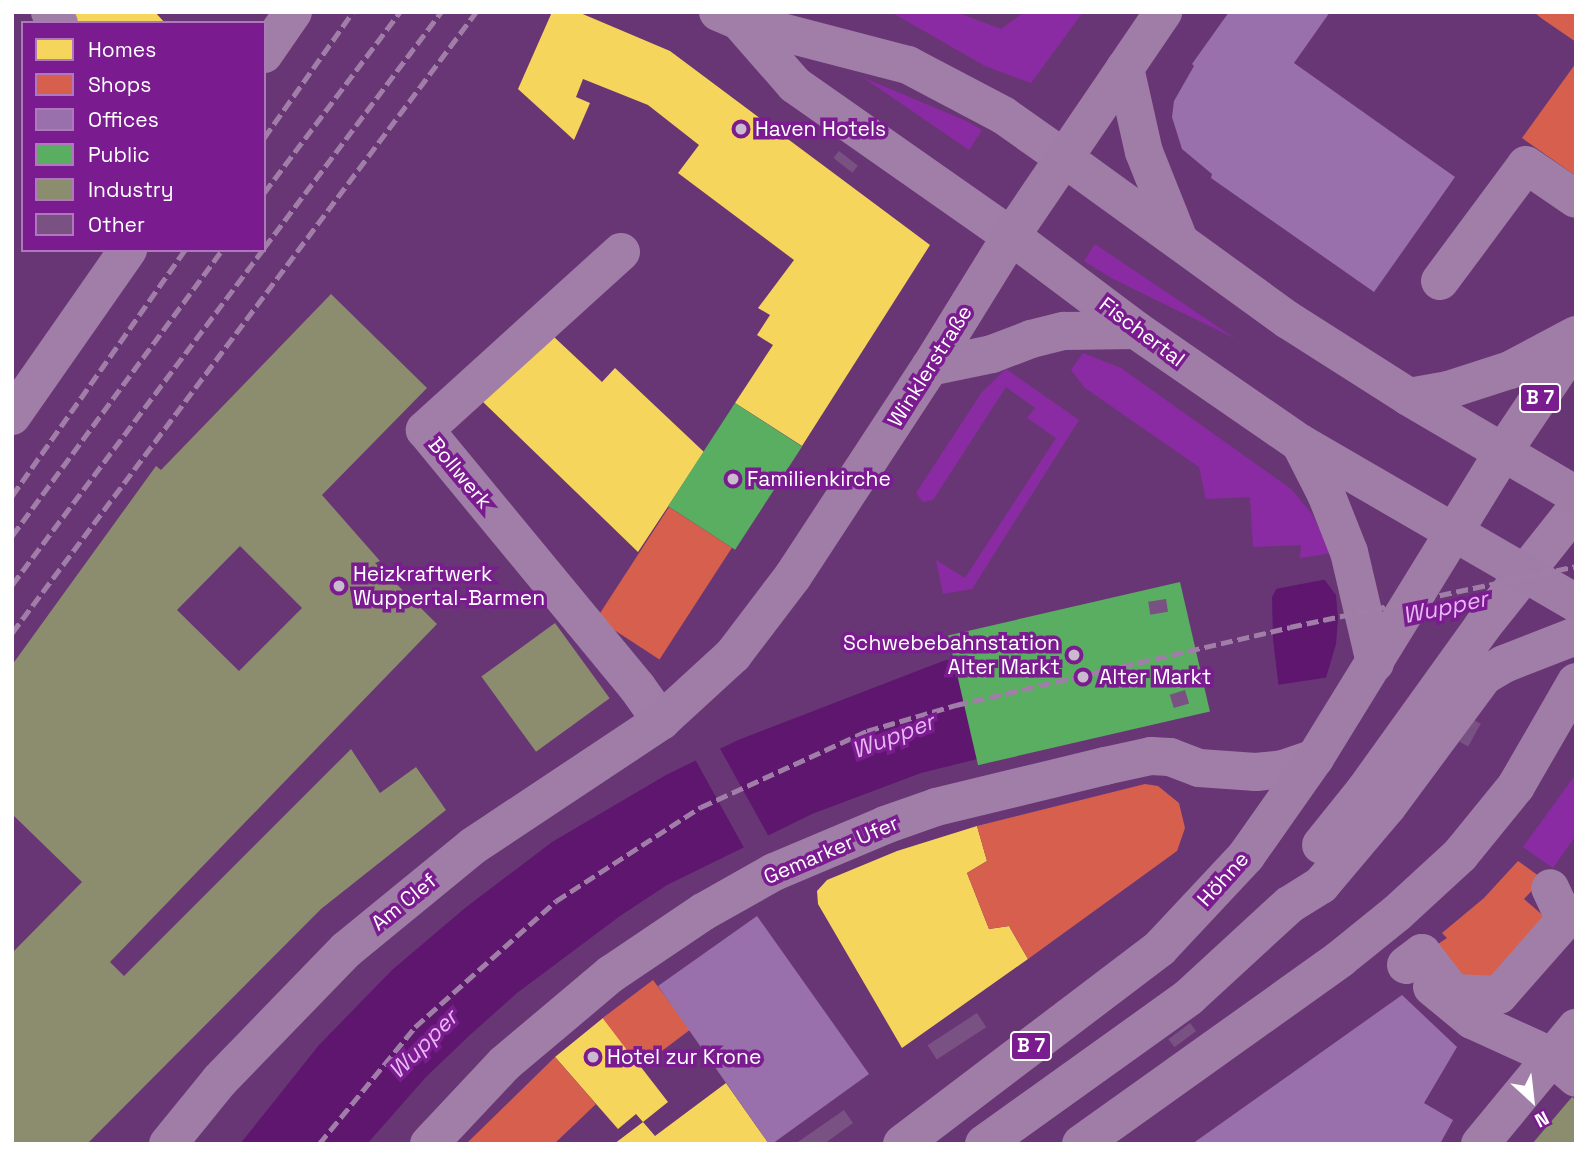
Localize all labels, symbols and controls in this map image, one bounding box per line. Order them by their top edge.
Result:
legend [21,21,266,252]
text: Homes [88,36,156,63]
text: Shops [88,71,151,98]
text: Offices [88,106,159,133]
place label: Haven Hotels [755,116,886,142]
marker: Haven Hotels [733,121,749,137]
text: Public [88,141,150,168]
text: Industry [88,176,174,203]
text: Other [88,211,145,238]
street label: Fischertal [1094,292,1190,372]
street label: Winklerstraße [883,301,977,431]
road number: B 7 [1519,382,1561,414]
street label: Bollwerk [423,432,497,514]
place label: Familienkirche [747,466,891,492]
marker: Familienkirche [725,471,741,487]
place label: Heizkraftwerk Wuppertal-Barmen [353,561,545,611]
marker: Heizkraftwerk Wuppertal-Barmen [331,578,347,594]
water label: Wupper [1400,585,1490,629]
place label: Schwebebahnstation Alter Markt [843,630,1060,680]
marker: Schwebebahnstation Alter Markt [1066,647,1082,663]
place label: Alter Markt [1099,664,1212,690]
marker: Alter Markt [1073,667,1093,687]
water label: Wupper [848,708,938,764]
street label: Gemarker Ufer [760,810,902,890]
street label: Höhne [1192,846,1254,912]
street label: Am Clef [366,868,442,936]
water label: Wupper [383,1004,463,1084]
road number: B 7 [1010,1030,1052,1062]
place label: Hotel zur Krone [607,1044,761,1070]
marker: Hotel zur Krone [585,1049,601,1065]
north arrow [1497,1065,1567,1135]
text: N [1530,1105,1553,1133]

